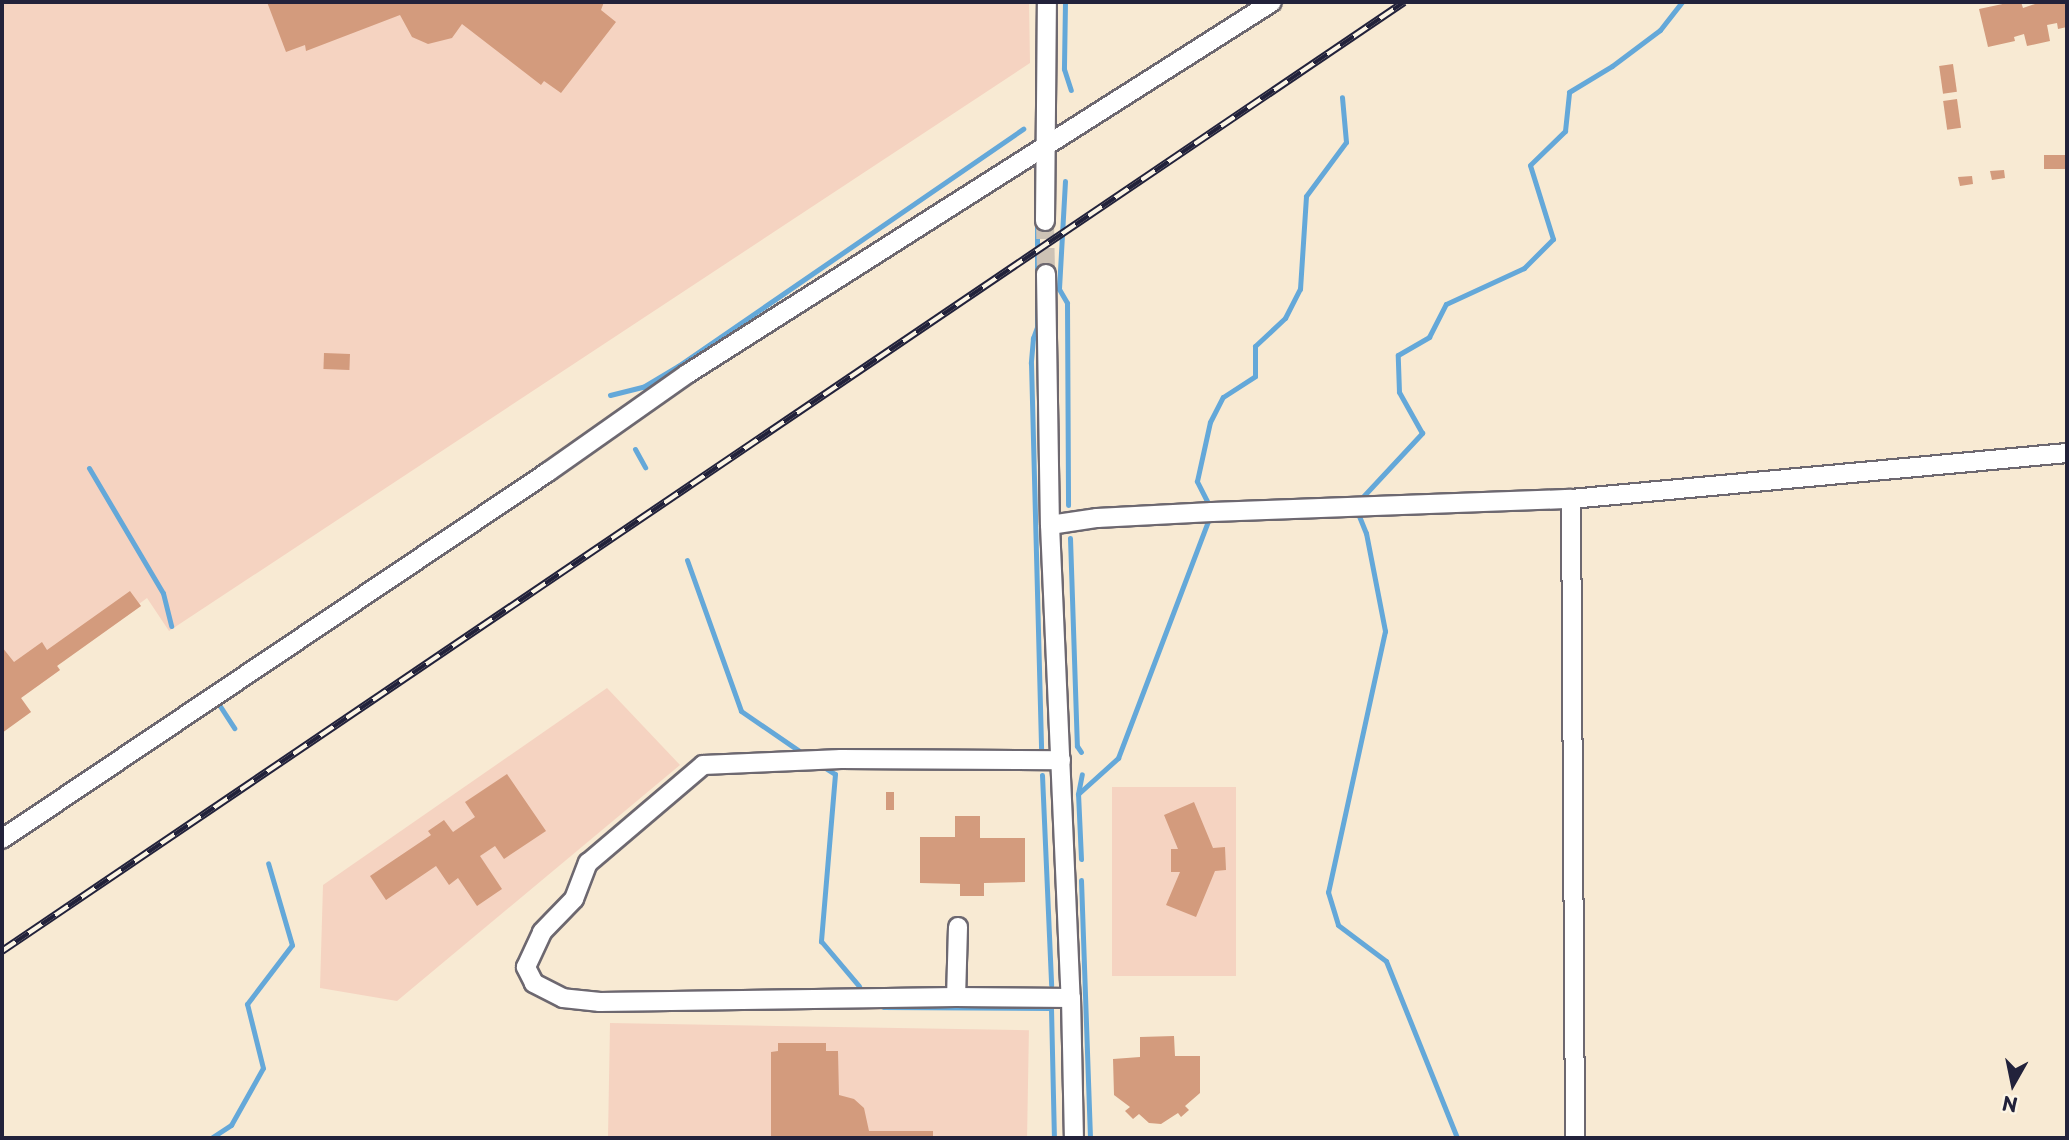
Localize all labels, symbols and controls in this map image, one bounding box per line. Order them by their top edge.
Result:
north arrow [1978,1049,2048,1119]
text: N [2000,1090,2019,1120]

